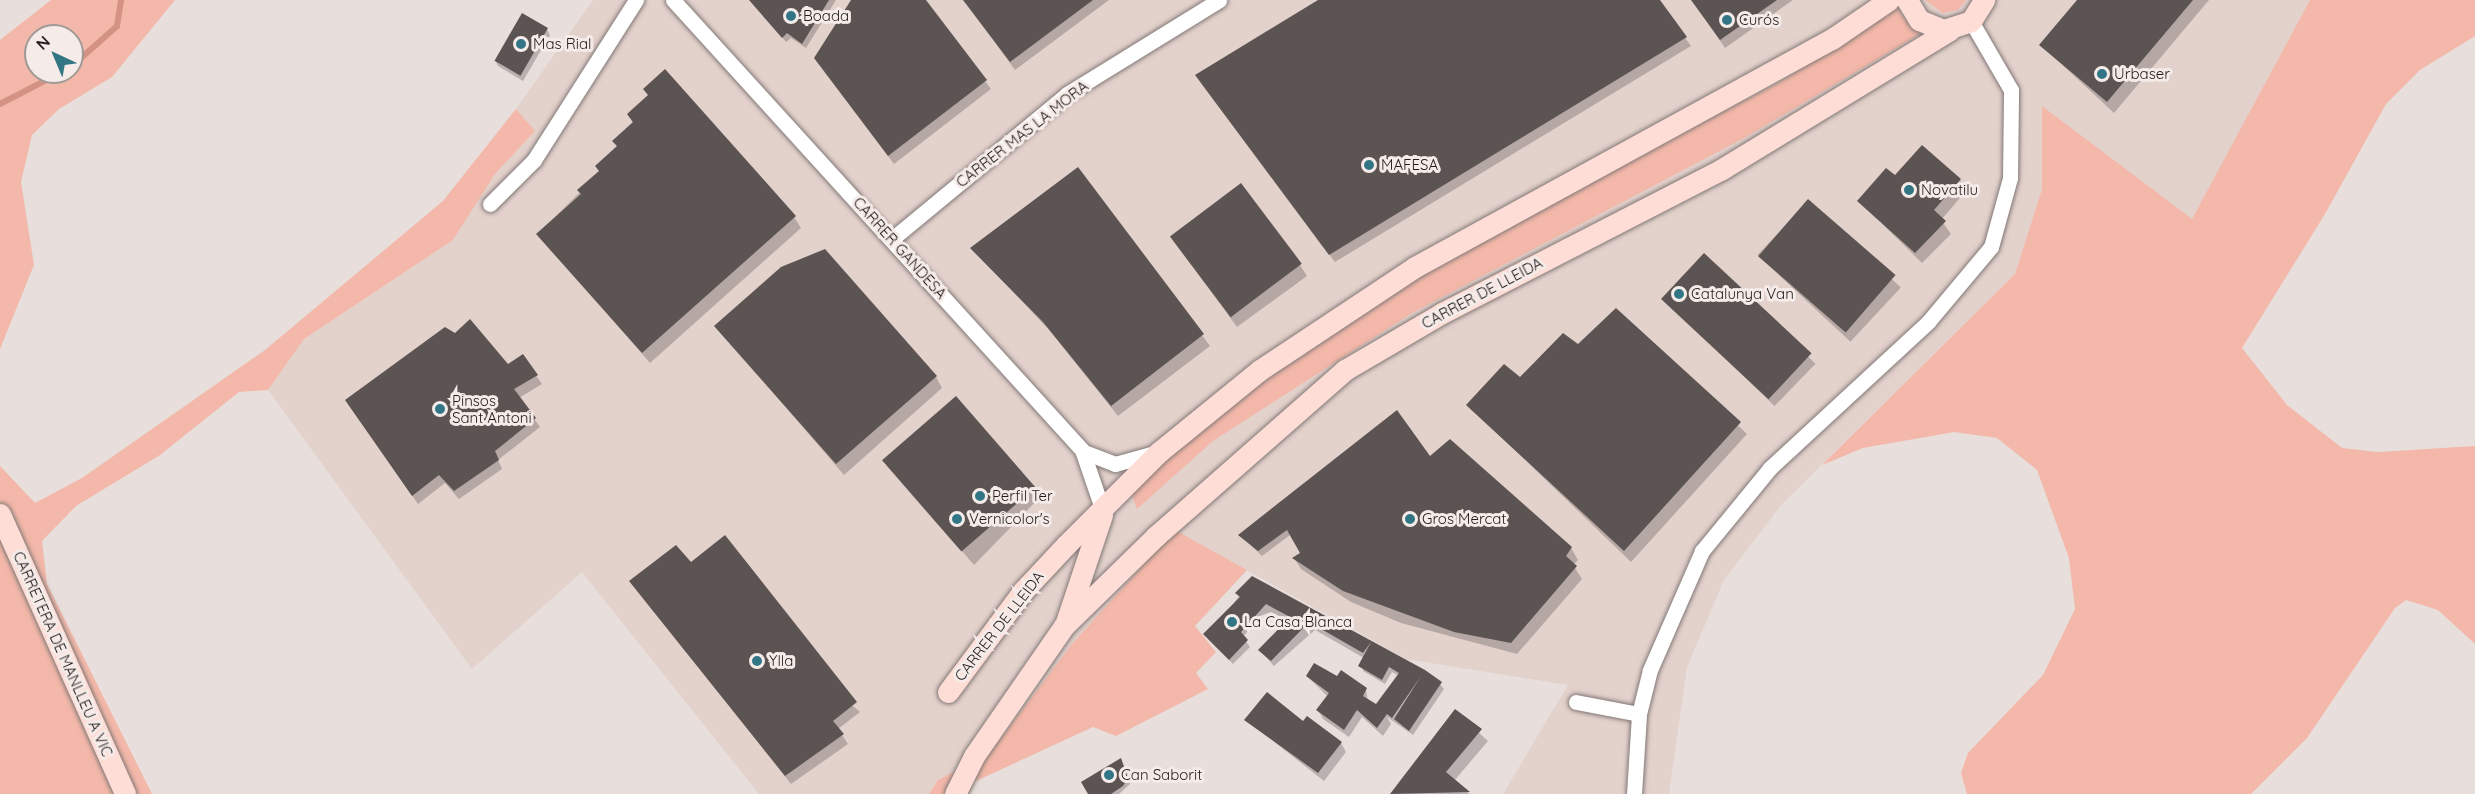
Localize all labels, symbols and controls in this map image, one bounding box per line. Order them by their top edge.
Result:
place label: Boada [803,7,849,25]
marker: Boada [784,9,798,23]
place label: Curós [1739,11,1779,29]
marker: Curós [1720,13,1734,27]
north arrow [24,24,84,84]
text: N [32,31,54,54]
place label: Mas Rial [533,35,591,53]
marker: Mas Rial [514,37,528,51]
place label: Urbaser [2114,65,2170,83]
marker: Urbaser [2095,67,2109,81]
street label: CARRER MAS LA MORA [953,77,1091,191]
place label: MAFESA [1381,156,1438,174]
marker: MAFESA [1362,158,1376,172]
place label: Novatilu [1921,181,1978,199]
marker: Novatilu [1902,183,1916,197]
street label: CARRER GANDESA [850,193,950,303]
street label: CARRER DE LLEIDA [1418,254,1546,332]
place label: Catalunya Van [1691,285,1794,303]
marker: Catalunya Van [1672,287,1686,301]
place label: Pinsos Sant Antoni [452,391,532,426]
marker: Pinsos Sant Antoni [433,402,447,416]
place label: Perfil Ter [992,487,1053,505]
marker: Perfil Ter [973,489,987,503]
place label: Vernicolor's [969,510,1050,528]
place label: Gros Mercat [1422,510,1506,528]
marker: Vernicolor's [950,512,964,526]
marker: Gros Mercat [1403,512,1417,526]
street label: CARRETERA DE MANLLEU A VIC [10,549,116,759]
street label: CARRER DE LLEIDA [951,568,1047,684]
place label: La Casa Blanca [1244,613,1352,631]
marker: La Casa Blanca [1225,615,1239,629]
place label: Ylla [769,652,793,670]
marker: Ylla [750,654,764,668]
place label: Can Saborit [1121,766,1202,784]
marker: Can Saborit [1102,768,1116,782]

